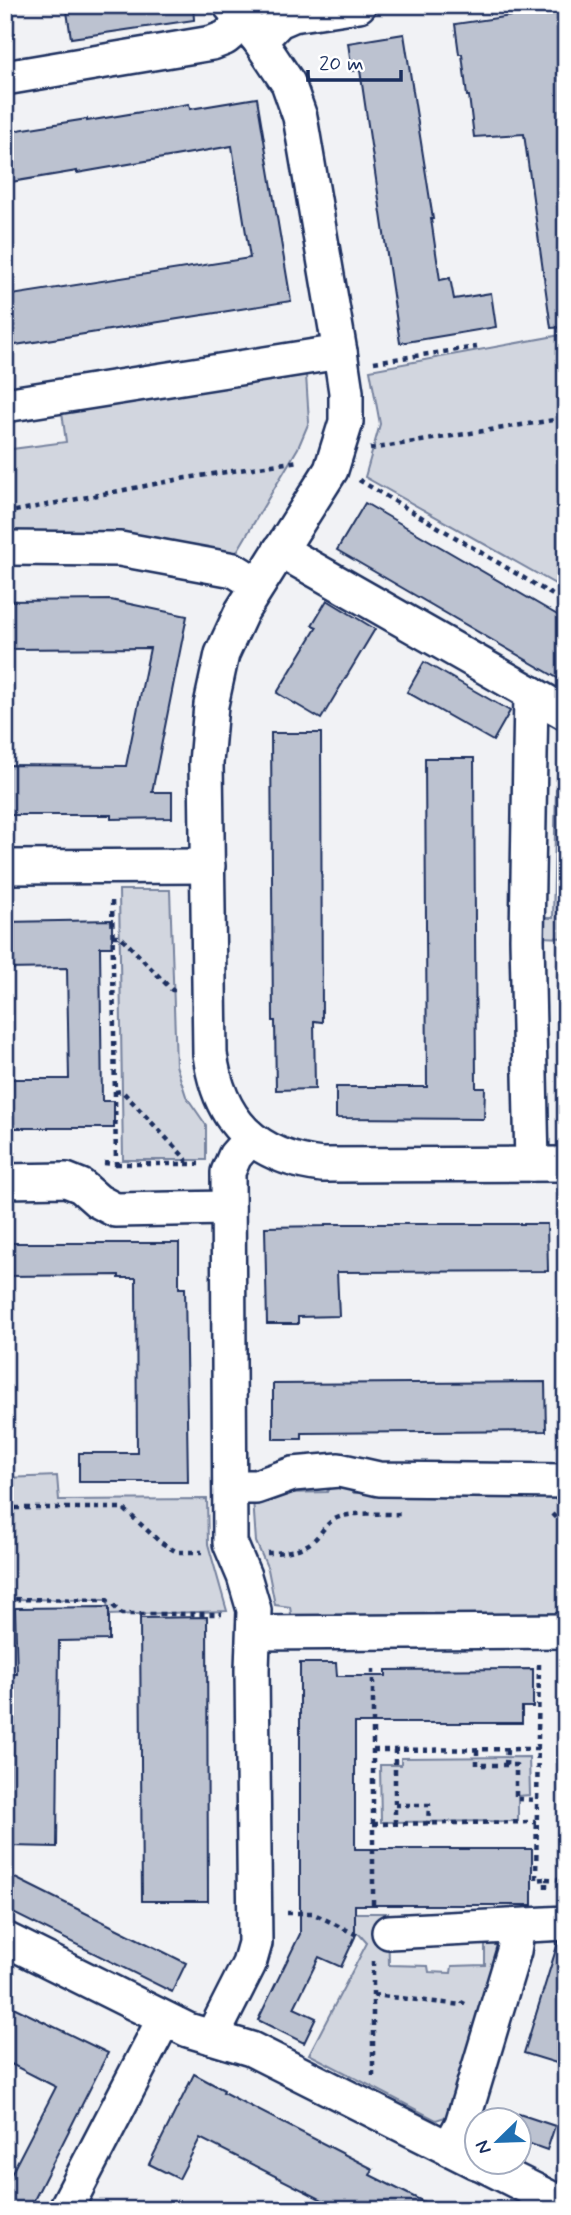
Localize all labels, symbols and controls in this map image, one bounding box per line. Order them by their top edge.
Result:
scale bar [308,38,401,82]
text: 20 m [319,50,364,78]
north arrow [462,2106,532,2176]
text: N [470,2136,498,2158]

